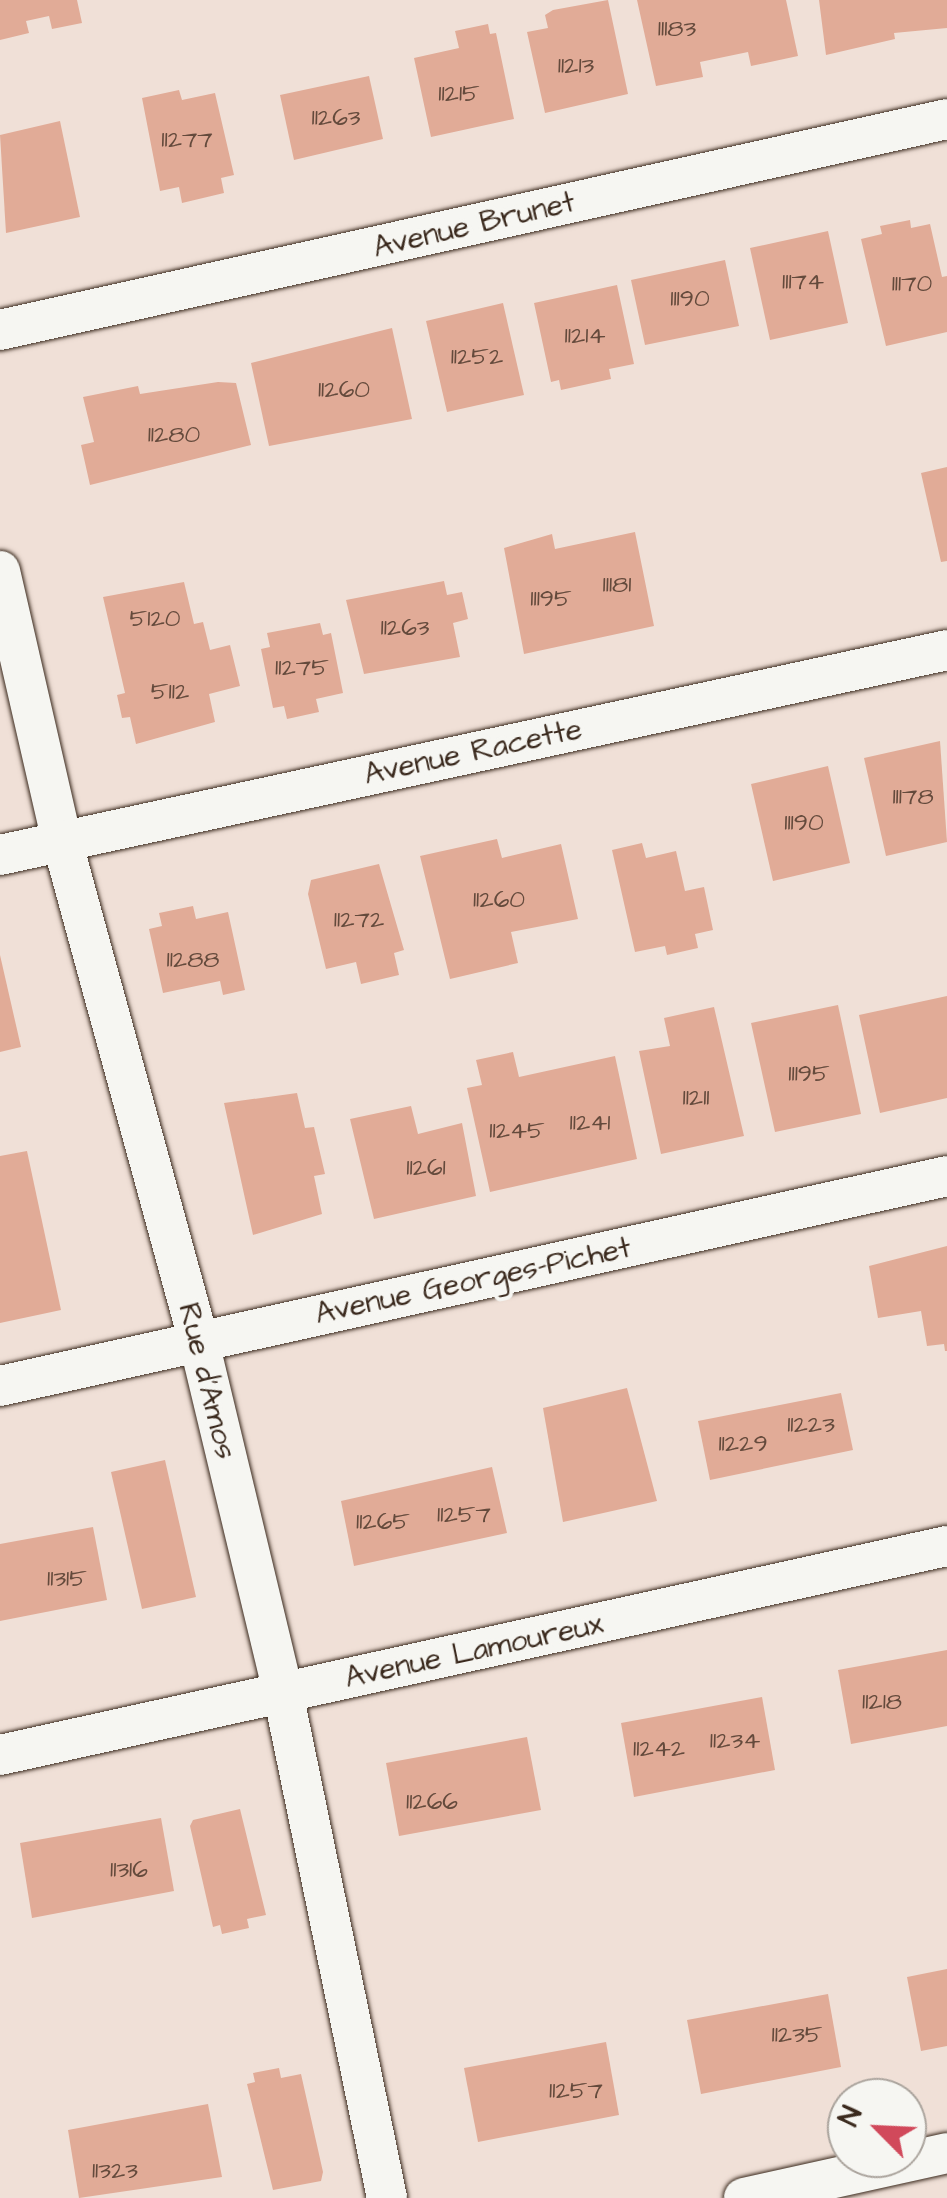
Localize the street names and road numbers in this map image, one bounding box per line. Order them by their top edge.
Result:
street label: Avenue Brunet [370,184,578,266]
street label: Avenue Racette [361,711,585,793]
street label: Avenue Georges-Pichet [312,1230,634,1332]
street label: Rue d'Amos [170,1299,244,1463]
street label: Avenue Lamoureux [342,1606,606,1696]

